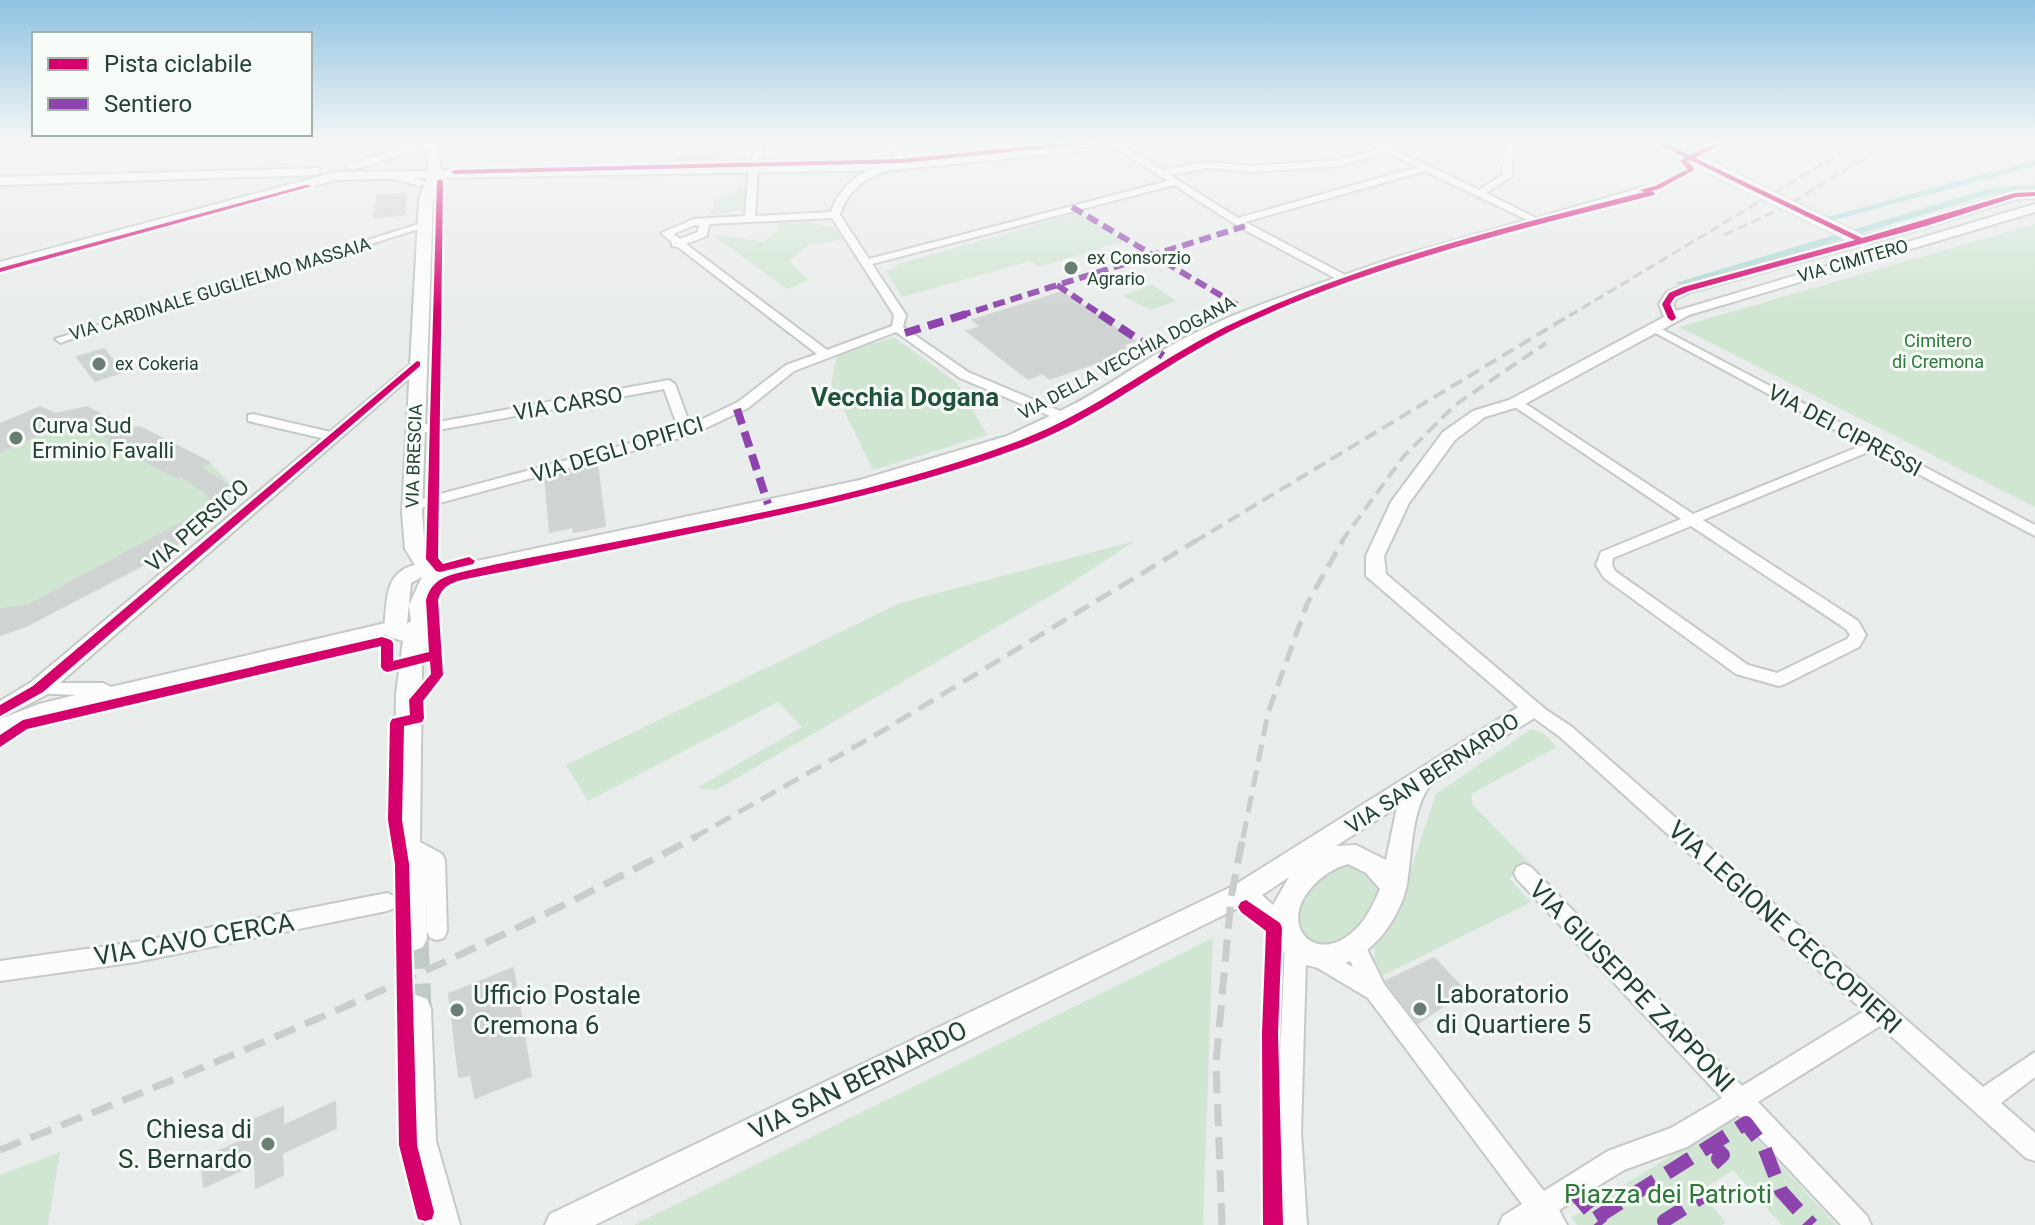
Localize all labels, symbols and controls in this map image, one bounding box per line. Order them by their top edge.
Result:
legend [32,32,312,136]
text: Pista ciclabile [104,50,252,78]
text: Sentiero [104,90,192,118]
street label: VIA CARDINALE GUGLIELMO MASSAIA [67,233,373,344]
street label: VIA CIMITERO [1795,235,1911,286]
place label: ex Consorzio Agrario [1087,247,1191,289]
marker: ex Consorzio Agrario [1062,259,1080,277]
street label: VIA DELLA VECCHIA DOGANA [1015,291,1239,424]
park label: Cimitero di Cremona [1892,330,1984,372]
place label: ex Cokeria [115,353,199,374]
marker: ex Cokeria [90,355,108,373]
street label: VIA DEI CIPRESSI [1764,379,1926,482]
street label: VIA CARSO [512,382,625,425]
district label: Vecchia Dogana [811,382,999,412]
street label: VIA BRESCIA [401,403,426,509]
street label: VIA DEGLI OPIFICI [528,411,706,488]
place label: Curva Sud Erminio Favalli [32,413,174,463]
marker: Curva Sud Erminio Favalli [7,429,25,447]
street label: VIA PERSICO [141,474,254,577]
street label: VIA SAN BERNARDO [1341,708,1524,839]
street label: VIA LEGIONE CECCOPIERI [1662,814,1908,1040]
street label: VIA GIUSEPPE ZAPPONI [1523,874,1741,1098]
street label: VIA CAVO CERCA [92,907,296,971]
place label: Laboratorio di Quartiere 5 [1436,979,1591,1039]
place label: Ufficio Postale Cremona 6 [473,980,641,1040]
marker: Laboratorio di Quartiere 5 [1411,1000,1429,1018]
marker: Ufficio Postale Cremona 6 [448,1001,466,1019]
street label: VIA SAN BERNARDO [744,1014,972,1146]
place label: Chiesa di S. Bernardo [118,1114,252,1174]
marker: Chiesa di S. Bernardo [259,1135,277,1153]
park label: Piazza dei Patrioti [1564,1179,1772,1209]

